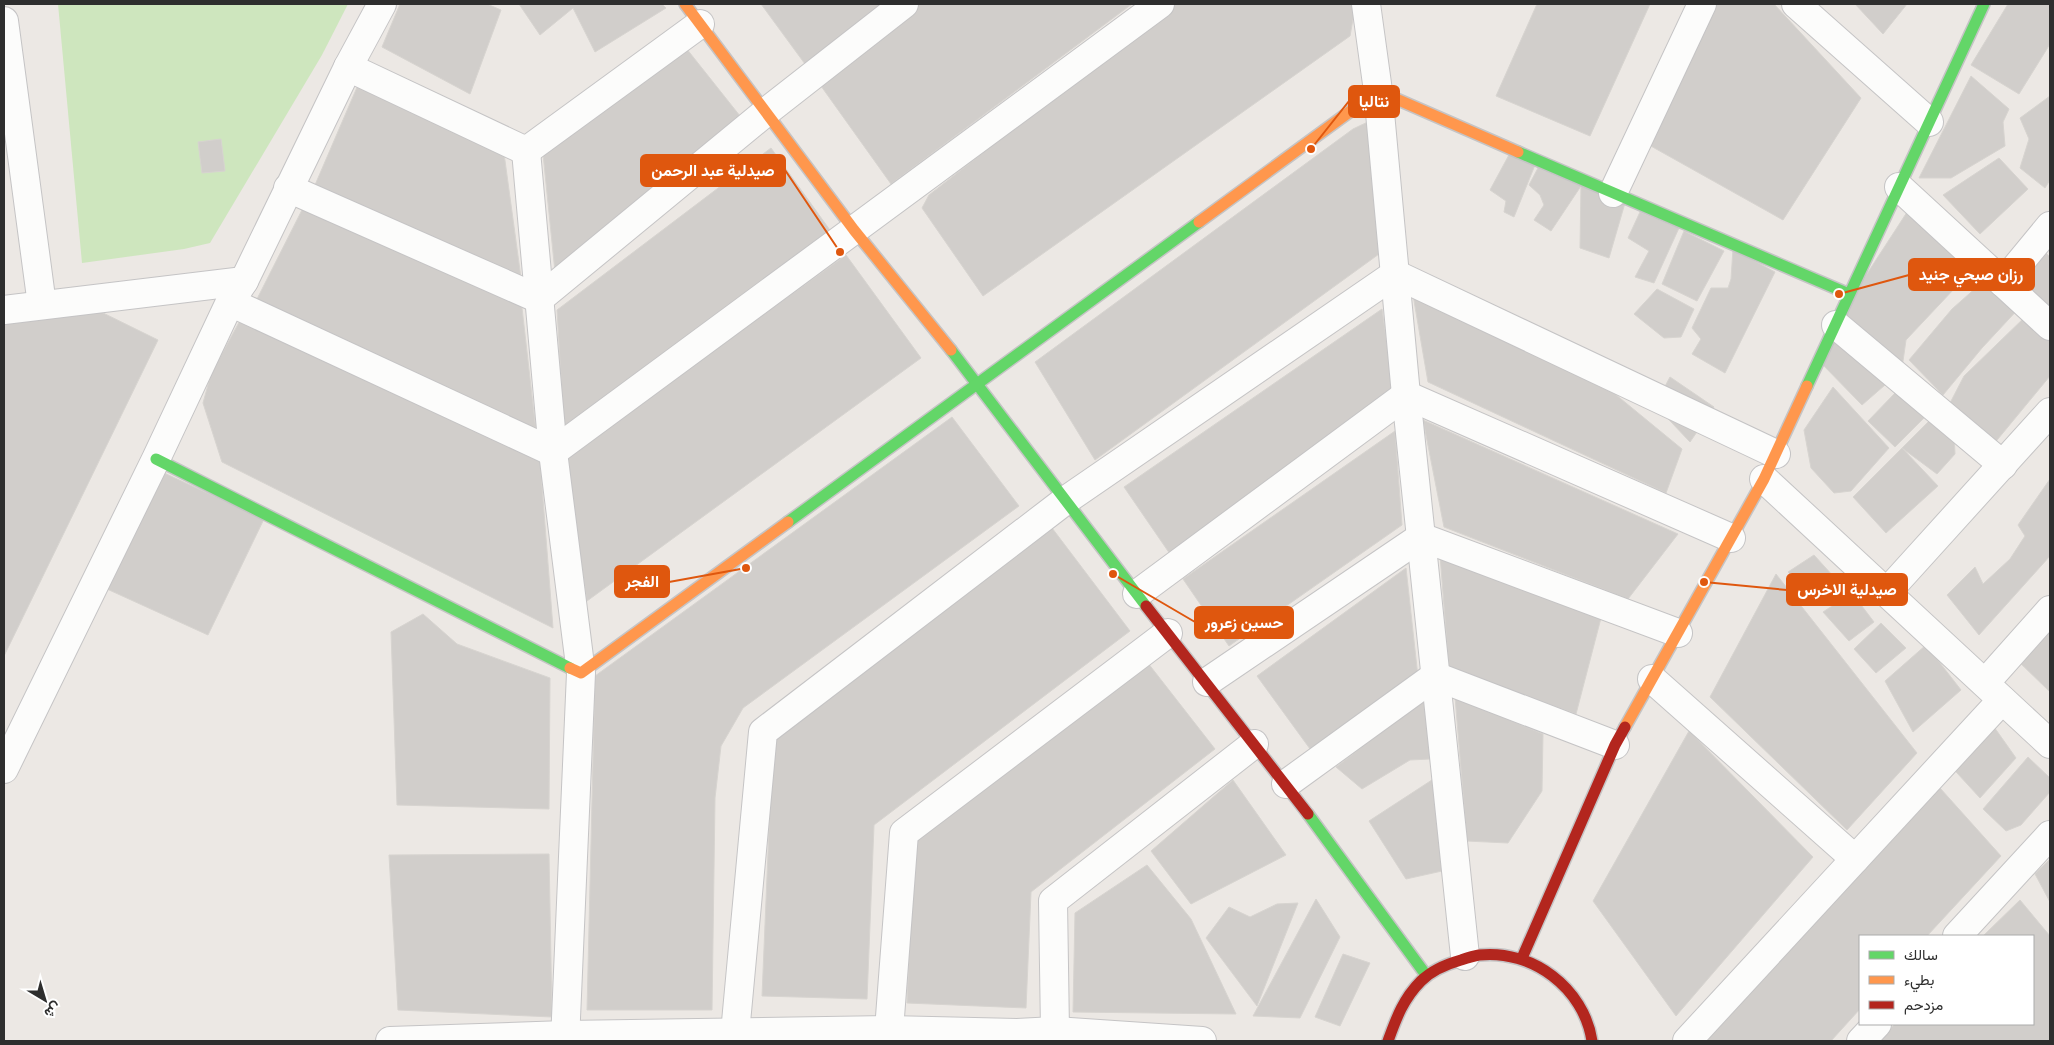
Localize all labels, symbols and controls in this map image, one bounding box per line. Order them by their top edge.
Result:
callout: نتاليا [1349,86,1399,117]
text: نتاليا [1359,92,1389,111]
callout: صيدلية عبد الرحمن [641,155,785,186]
text: صيدلية عبد الرحمن [651,161,775,181]
callout: رزان صبحي جنيد [1909,259,2034,290]
text: رزان صبحي جنيد [1919,265,2023,288]
callout: الفجر [615,566,669,597]
text: الفجر [624,572,659,592]
callout: صيدلية الاخرس [1787,574,1907,605]
text: صيدلية الاخرس [1797,580,1897,600]
callout: حسين زعرور [1195,607,1293,638]
text: حسين زعرور [1204,613,1283,633]
legend [1859,935,2034,1025]
text: سالك [1904,946,1938,963]
text: بطيء [1904,971,1934,993]
north arrow [20,975,70,1025]
text: مزدحم [1904,996,1943,1015]
text: ش [41,998,65,1022]

